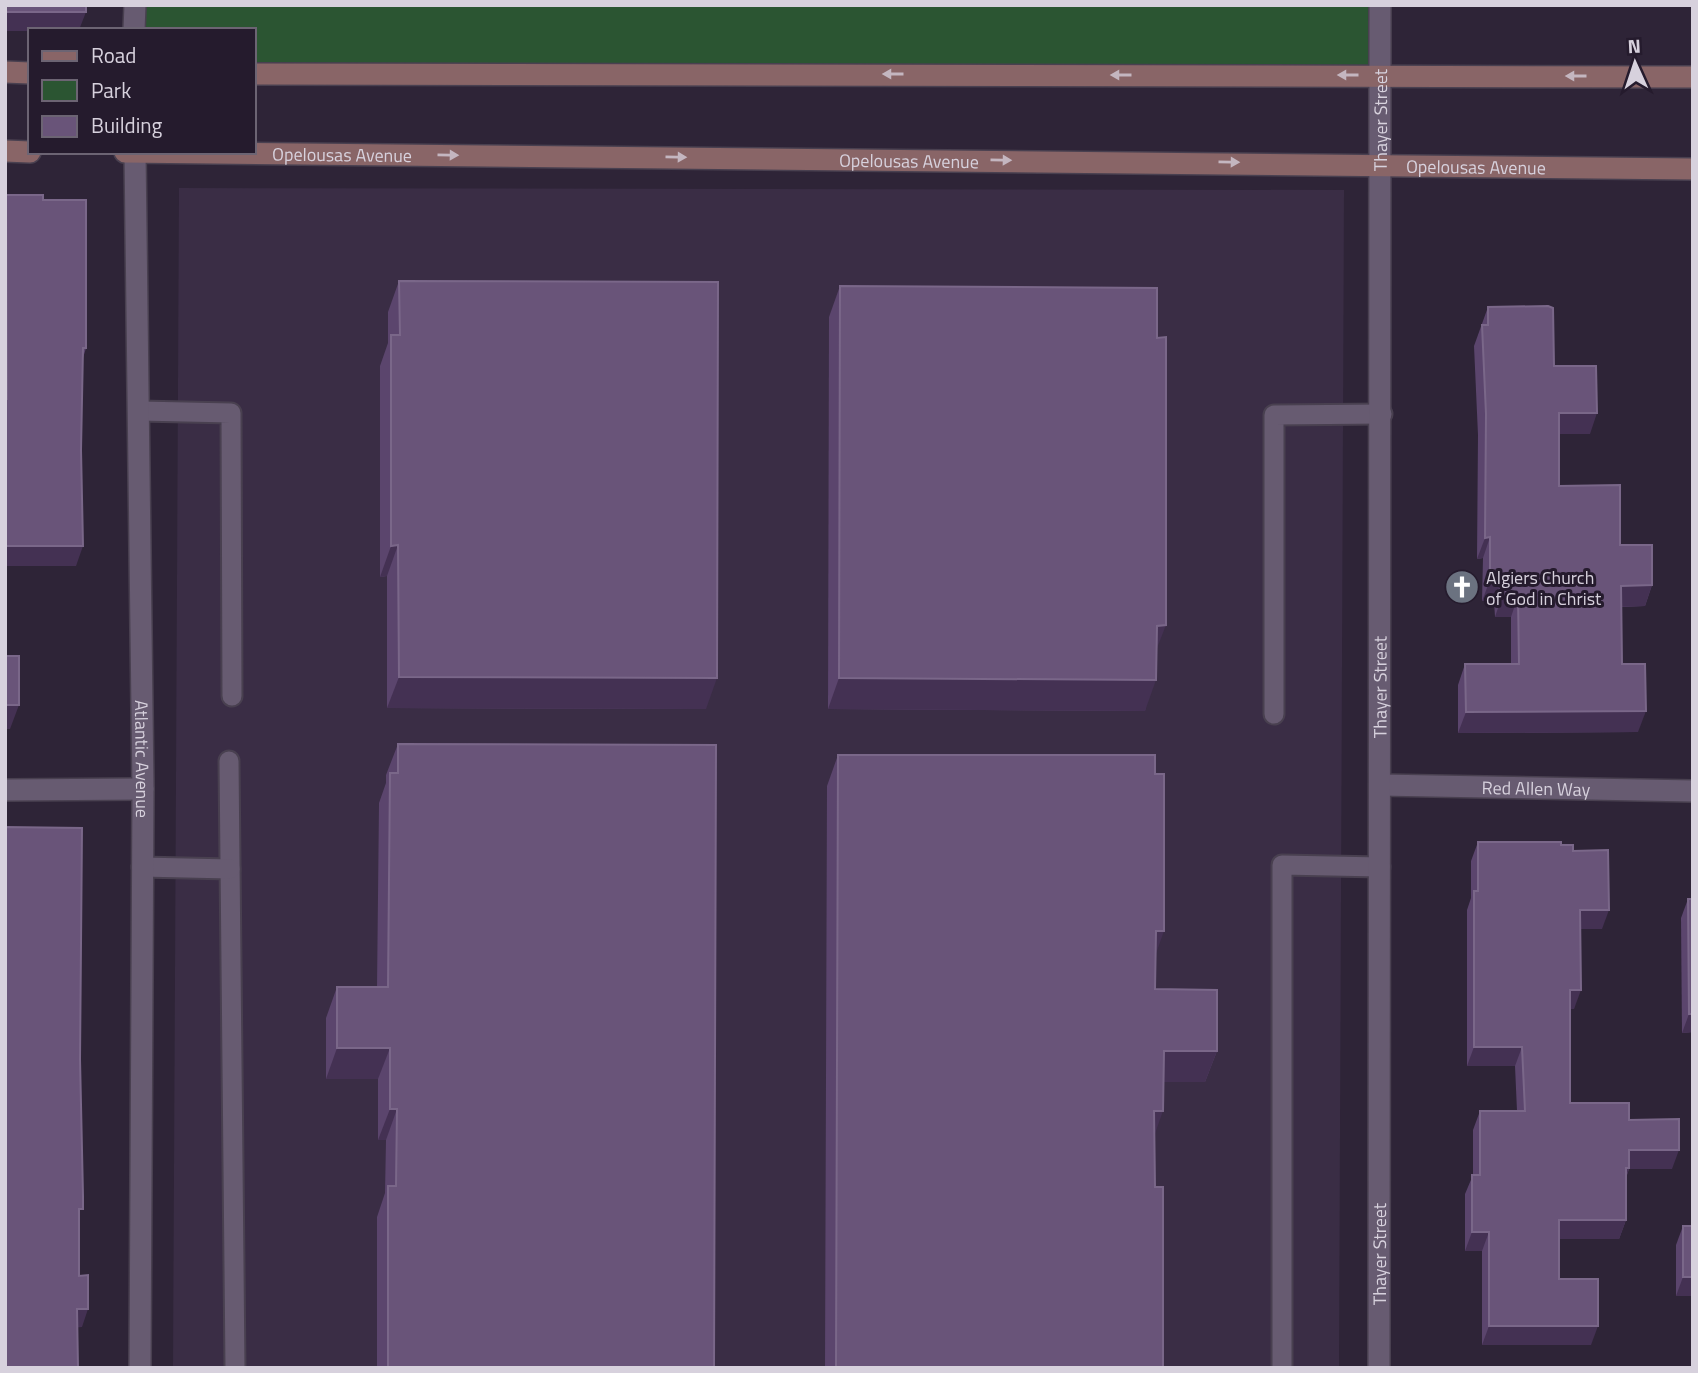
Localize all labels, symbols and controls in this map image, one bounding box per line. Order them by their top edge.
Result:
legend [28,28,256,154]
north arrow [1600,28,1670,98]
text: N [1627,31,1641,60]
text: Road [91,39,136,71]
one-way arrow [882,68,904,80]
street label: Thayer Street [1366,68,1393,171]
one-way arrow [1109,69,1131,81]
one-way arrow [1337,69,1359,81]
one-way arrow [1564,71,1586,82]
text: Park [91,74,131,106]
text: Building [91,109,163,141]
street label: Opelousas Avenue [272,140,412,169]
street label: Opelousas Avenue [839,146,979,175]
one-way arrow [438,149,460,161]
one-way arrow [665,151,687,163]
street label: Opelousas Avenue [1406,152,1546,181]
one-way arrow [991,154,1013,166]
one-way arrow [1218,156,1240,168]
place label: Algiers Church of God in Christ [1486,564,1602,612]
church icon: Algiers Church of God in Christ [1443,568,1481,606]
street label: Thayer Street [1366,635,1393,738]
street label: Atlantic Avenue [128,700,157,818]
street label: Red Allen Way [1481,773,1591,803]
street label: Thayer Street [1366,1202,1393,1305]

